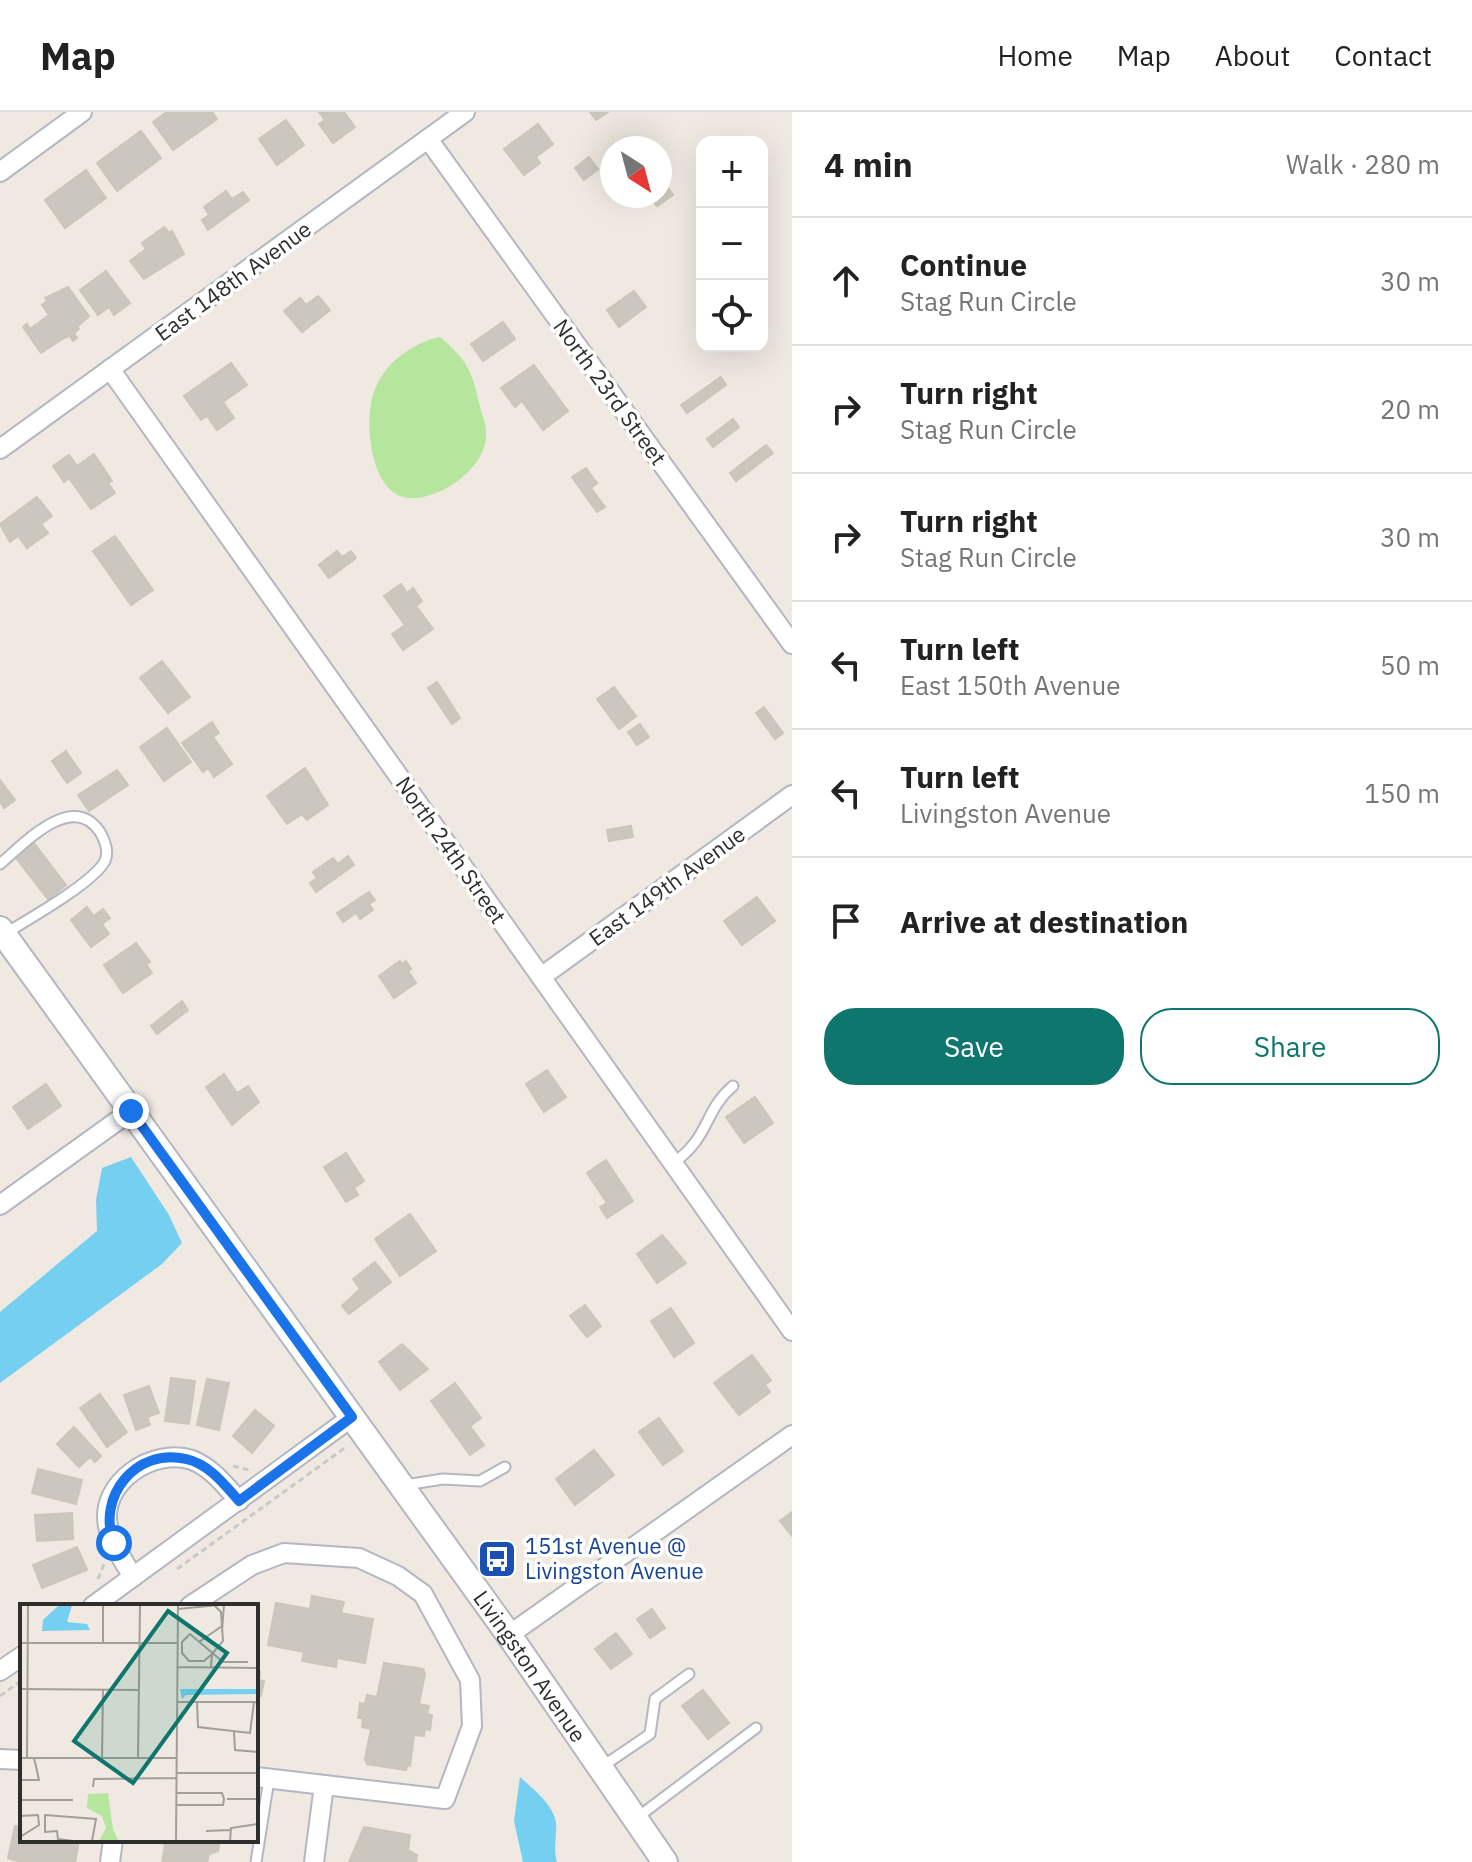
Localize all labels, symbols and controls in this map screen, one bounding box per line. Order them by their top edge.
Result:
text: Map [40,31,116,80]
text: Home [997,37,1073,74]
text: Map [1117,37,1171,74]
text: About [1215,37,1290,74]
text: Contact [1334,37,1432,74]
north arrow [600,136,672,208]
map controls [696,136,768,352]
button: + [696,136,768,208]
text: 4 min [824,142,913,186]
text: Walk · 280 m [1286,147,1440,181]
button: − [696,208,768,280]
street label: East 148th Avenue [149,214,317,347]
text: Continue [900,245,1027,284]
icon: ahead [824,259,868,303]
text: 30 m [1380,264,1440,298]
button: locate [696,280,768,352]
text: Stag Run Circle [900,284,1077,318]
street label: North 23rd Street [548,313,673,471]
text: Turn right [900,373,1038,412]
icon: right [824,387,868,431]
text: 20 m [1380,392,1440,426]
text: Stag Run Circle [900,412,1077,446]
text: Turn right [900,501,1038,540]
icon: right [824,515,868,559]
text: 30 m [1380,520,1440,554]
text: Stag Run Circle [900,540,1077,574]
text: Turn left [900,629,1019,668]
icon: left [824,643,868,687]
text: 50 m [1380,648,1440,682]
text: East 150th Avenue [900,668,1120,702]
text: Turn left [900,757,1019,796]
street label: North 24th Street [390,770,513,929]
icon: left [824,771,868,815]
text: 150 m [1364,776,1440,810]
text: Livingston Avenue [900,796,1111,830]
street label: East 149th Avenue [583,819,751,952]
icon: arrive [824,899,868,943]
text: Arrive at destination [900,902,1188,941]
button: Save [824,1008,1124,1085]
button: Share [1140,1008,1440,1085]
route end [113,1093,149,1129]
route start [96,1525,132,1561]
place label: 151st Avenue @ Livingston Avenue [525,1531,704,1585]
bus stop icon: 151st Avenue @ Livingston Avenue [476,1538,518,1580]
street label: Livingston Avenue [467,1584,593,1748]
inset map [20,1604,258,1842]

